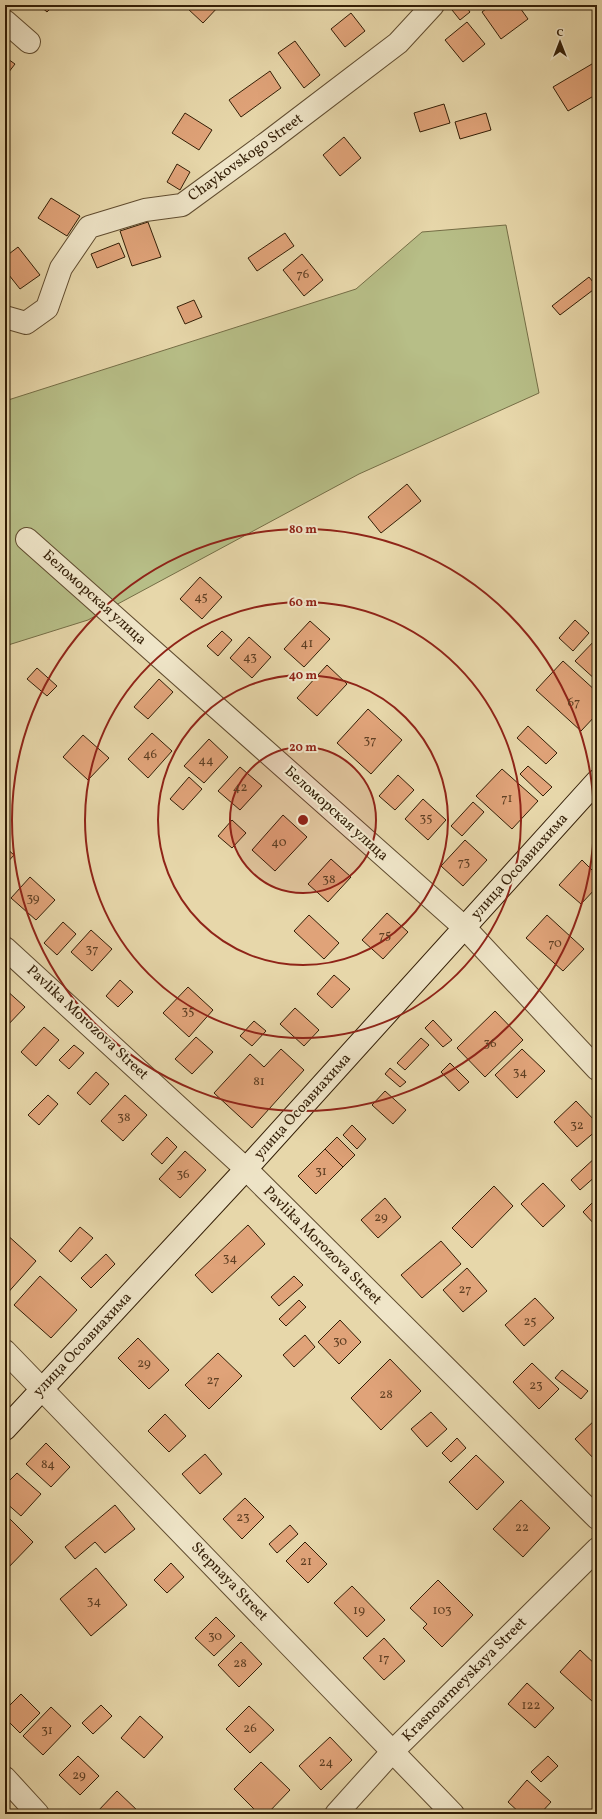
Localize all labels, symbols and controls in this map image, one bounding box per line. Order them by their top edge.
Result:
north arrow [540,22,580,62]
text: С [556,26,564,41]
street label: Chaykovskogo Street [184,109,308,207]
house number: 76 [297,266,310,284]
text: 80 m [289,522,317,538]
street label: Беломорская улица [37,546,151,650]
house number: 45 [194,589,208,607]
text: 60 m [289,595,317,611]
house number: 41 [301,635,313,653]
house number: 43 [243,649,257,667]
text: 40 m [289,668,318,684]
house number: 67 [568,694,580,712]
house number: 37 [364,732,376,750]
text: 20 m [289,740,317,756]
house number: 46 [143,746,158,764]
house number: 44 [198,752,214,770]
street label: Беломорская улица [279,762,393,866]
house number: 42 [233,779,247,797]
house number: 71 [501,790,513,808]
street label: улица Осоавиахима [466,809,574,925]
house number: 35 [420,810,432,828]
centre of rings [296,813,310,827]
house number: 40 [271,834,287,852]
house number: 73 [458,854,471,872]
house number: 38 [322,871,336,889]
house number: 39 [26,890,40,908]
house number: 75 [379,927,391,945]
house number: 70 [548,935,562,953]
house number: 37 [86,941,98,959]
street label: Pavlika Morozova Street [21,961,153,1085]
house number: 35 [182,1003,194,1021]
house number: 36 [483,1035,497,1053]
street label: улица Осоавиахима [249,1049,357,1165]
house number: 34 [513,1064,527,1082]
house number: 81 [253,1073,265,1091]
house number: 38 [117,1109,131,1127]
house number: 32 [570,1117,584,1135]
house number: 31 [315,1163,327,1181]
house number: 36 [176,1166,190,1184]
street label: Pavlika Morozova Street [258,1182,386,1310]
house number: 29 [374,1209,388,1227]
house number: 34 [223,1250,237,1268]
house number: 27 [459,1281,471,1299]
street label: улица Осоавиахима [29,1288,137,1402]
house number: 25 [523,1313,537,1331]
house number: 30 [333,1333,347,1351]
house number: 29 [137,1355,151,1373]
house number: 27 [207,1372,219,1390]
house number: 23 [529,1377,543,1395]
house number: 28 [379,1386,393,1404]
house number: 84 [41,1456,55,1474]
house number: 23 [236,1509,250,1527]
house number: 22 [515,1519,529,1537]
street label: Stepnaya Street [186,1538,272,1626]
house number: 21 [300,1553,312,1571]
house number: 34 [87,1593,101,1611]
house number: 19 [353,1602,365,1620]
house number: 103 [432,1602,452,1620]
street label: Krasnoarmeyskaya Street [398,1613,532,1747]
house number: 30 [208,1628,222,1646]
house number: 17 [378,1650,390,1668]
house number: 28 [233,1655,247,1673]
house number: 122 [521,1697,541,1715]
house number: 26 [243,1720,257,1738]
house number: 31 [41,1722,53,1740]
house number: 24 [319,1754,333,1772]
house number: 29 [72,1767,86,1785]

